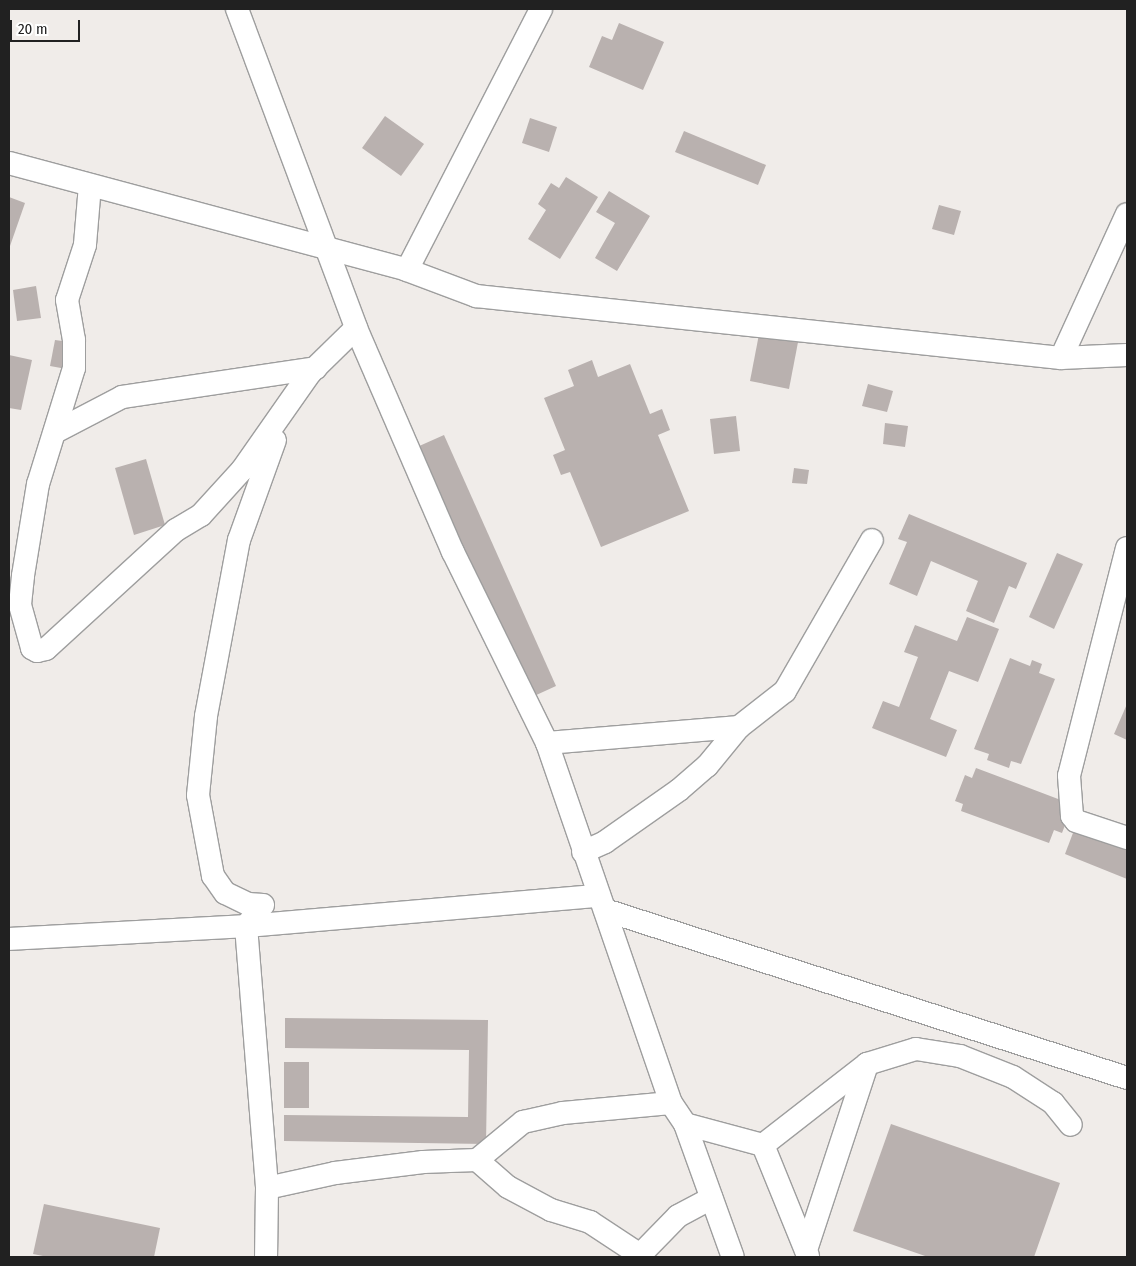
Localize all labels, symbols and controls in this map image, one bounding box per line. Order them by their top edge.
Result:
scale bar [12,10,82,42]
text: 20 m [18,20,48,38]

